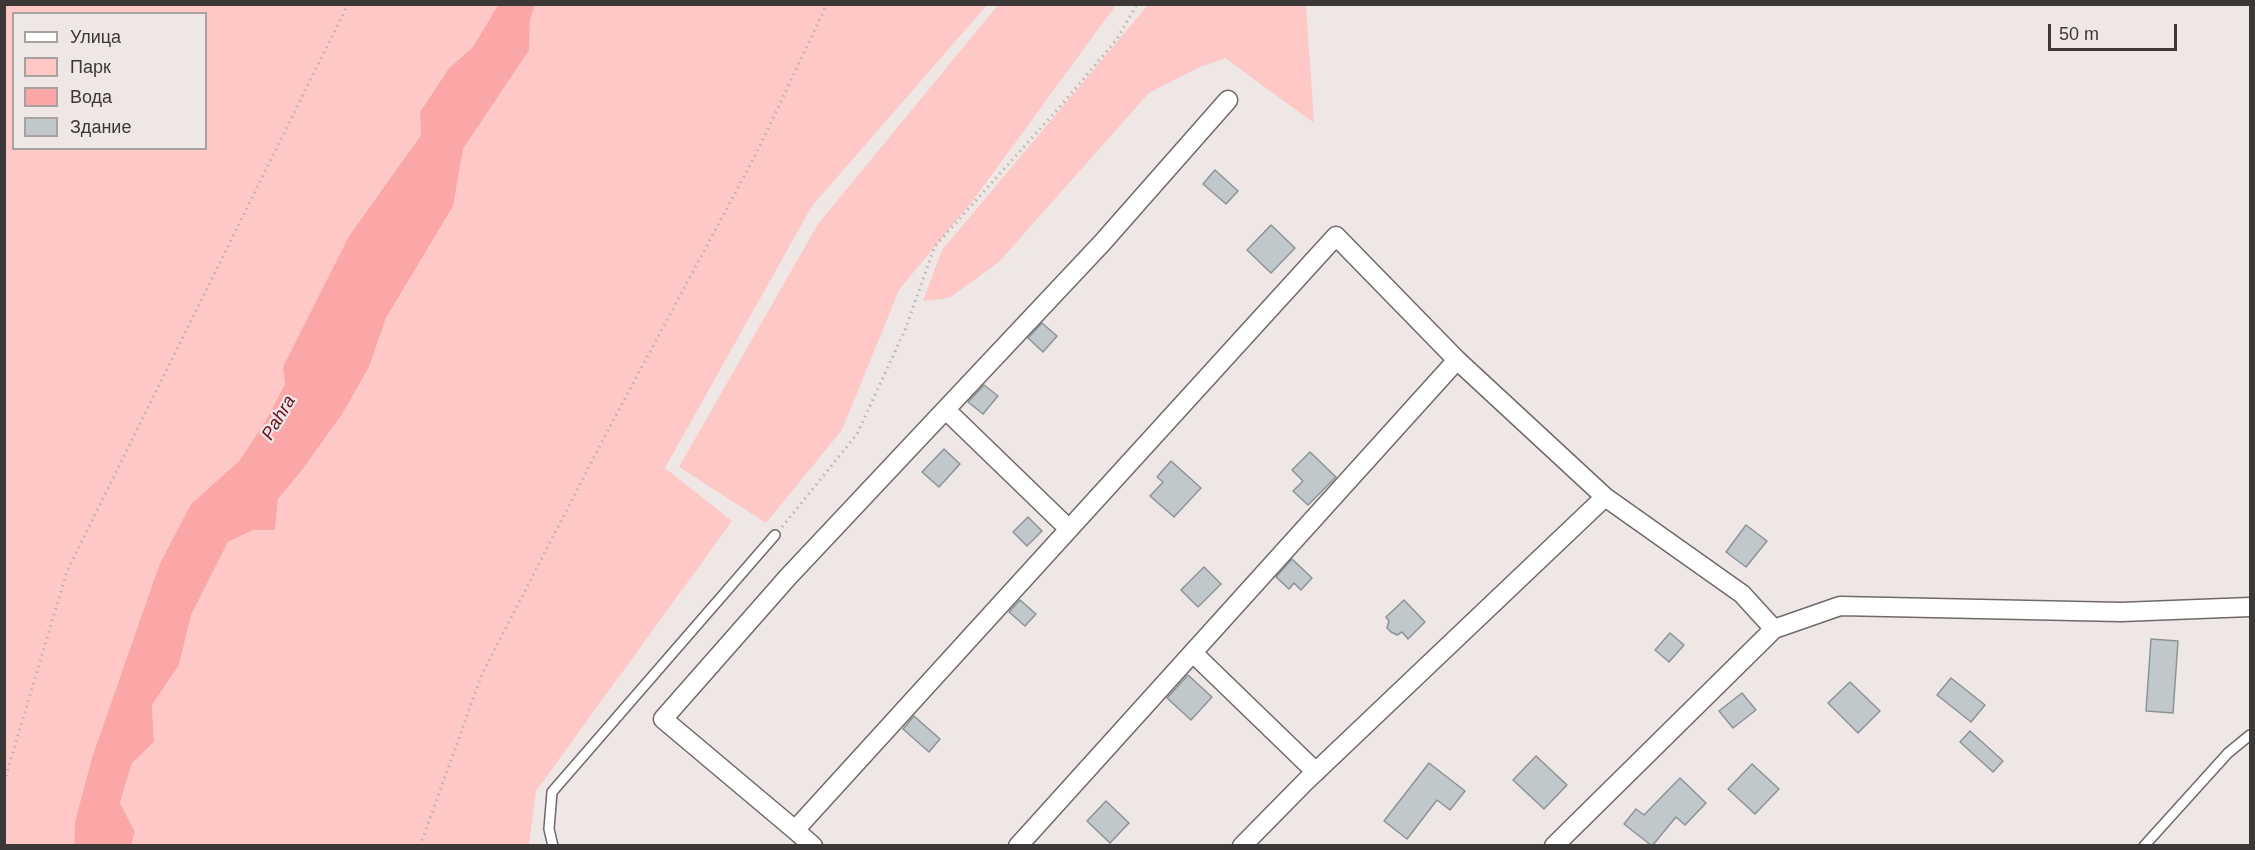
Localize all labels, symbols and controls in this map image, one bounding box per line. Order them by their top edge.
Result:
legend [12,12,207,150]
scale bar [2051,12,2180,50]
text: 50 m [2059,24,2099,44]
text: Улица [70,27,121,47]
text: Парк [70,57,111,77]
text: Вода [70,87,112,107]
text: Здание [70,117,131,137]
water label: Pahra [257,392,301,444]

